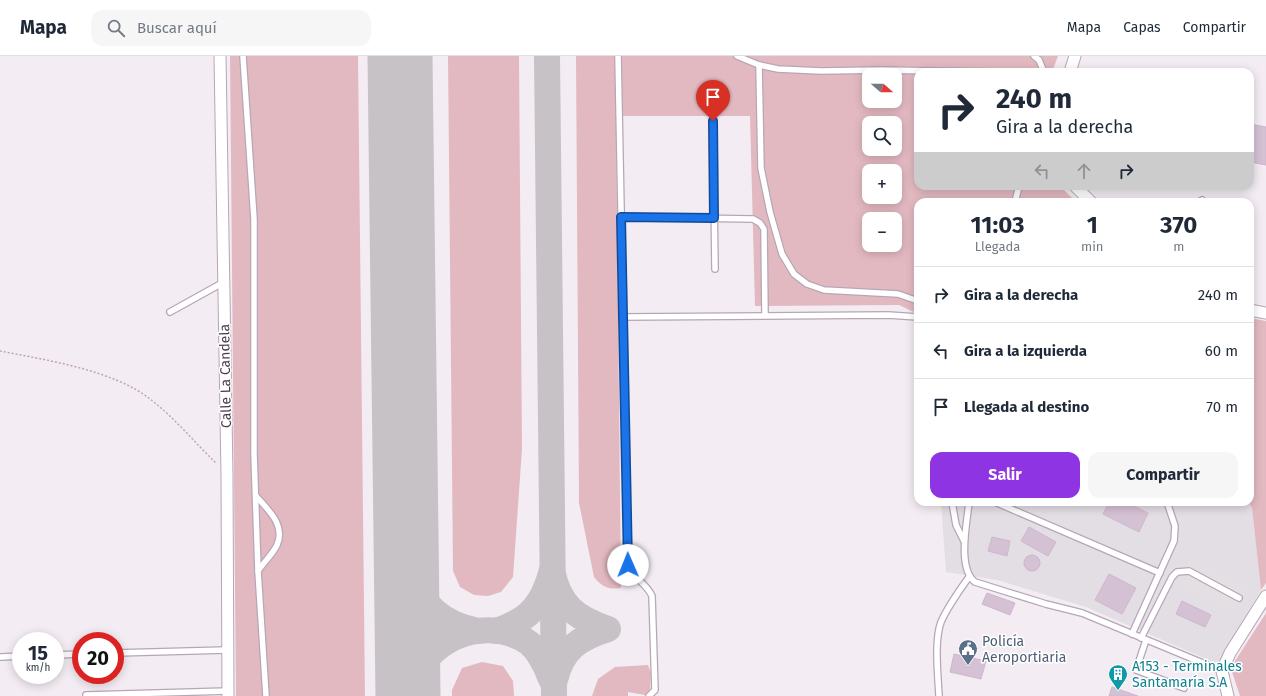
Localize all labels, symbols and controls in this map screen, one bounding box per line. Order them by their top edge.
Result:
search box [91,10,371,46]
text: Mapa [20,16,67,39]
icon: search [105,17,127,39]
text: Buscar aquí [137,19,217,37]
text: Mapa [1067,19,1101,36]
text: Capas [1123,19,1161,36]
text: Compartir [1183,19,1246,36]
north arrow [862,68,902,108]
map controls [862,68,902,252]
pin [696,80,730,121]
text: 240 m [996,82,1072,115]
icon: right [930,84,982,136]
icon: arrive [702,86,724,108]
button: search [862,116,902,156]
text: Gira a la derecha [996,116,1133,138]
icon: left [1031,160,1053,182]
icon: ahead [1073,160,1095,182]
icon: right [1115,160,1137,182]
button: + [862,164,902,204]
text: 11:03 [971,211,1024,239]
text: 1 [1087,211,1098,239]
text: 370 [1160,211,1197,239]
button: − [862,212,902,252]
text: Llegada [975,239,1020,254]
text: min [1081,239,1103,254]
text: m [1173,239,1184,254]
icon: right [930,284,952,306]
text: Gira a la derecha [964,286,1078,304]
text: 240 m [1198,286,1238,304]
street label: Calle La Candela [216,324,235,428]
icon: left [930,340,952,362]
text: Gira a la izquierda [964,342,1087,360]
text: 60 m [1205,342,1238,360]
icon: arrive [930,396,952,418]
text: Llegada al destino [964,398,1089,416]
text: 70 m [1206,398,1238,416]
button: Salir [930,452,1080,498]
button: Compartir [1088,452,1238,498]
position arrow [607,544,649,586]
speed limit sign: 20 [72,632,124,684]
place label: Policía Aeroportiaria [982,633,1066,666]
public building icon: Policía Aeroportiaria [957,638,979,666]
text: 15 [28,641,48,665]
place label: A153 - Terminales Santamaría S.A [1132,658,1242,691]
text: km/h [26,662,50,674]
building icon: A153 - Terminales Santamaría S.A [1107,663,1129,691]

